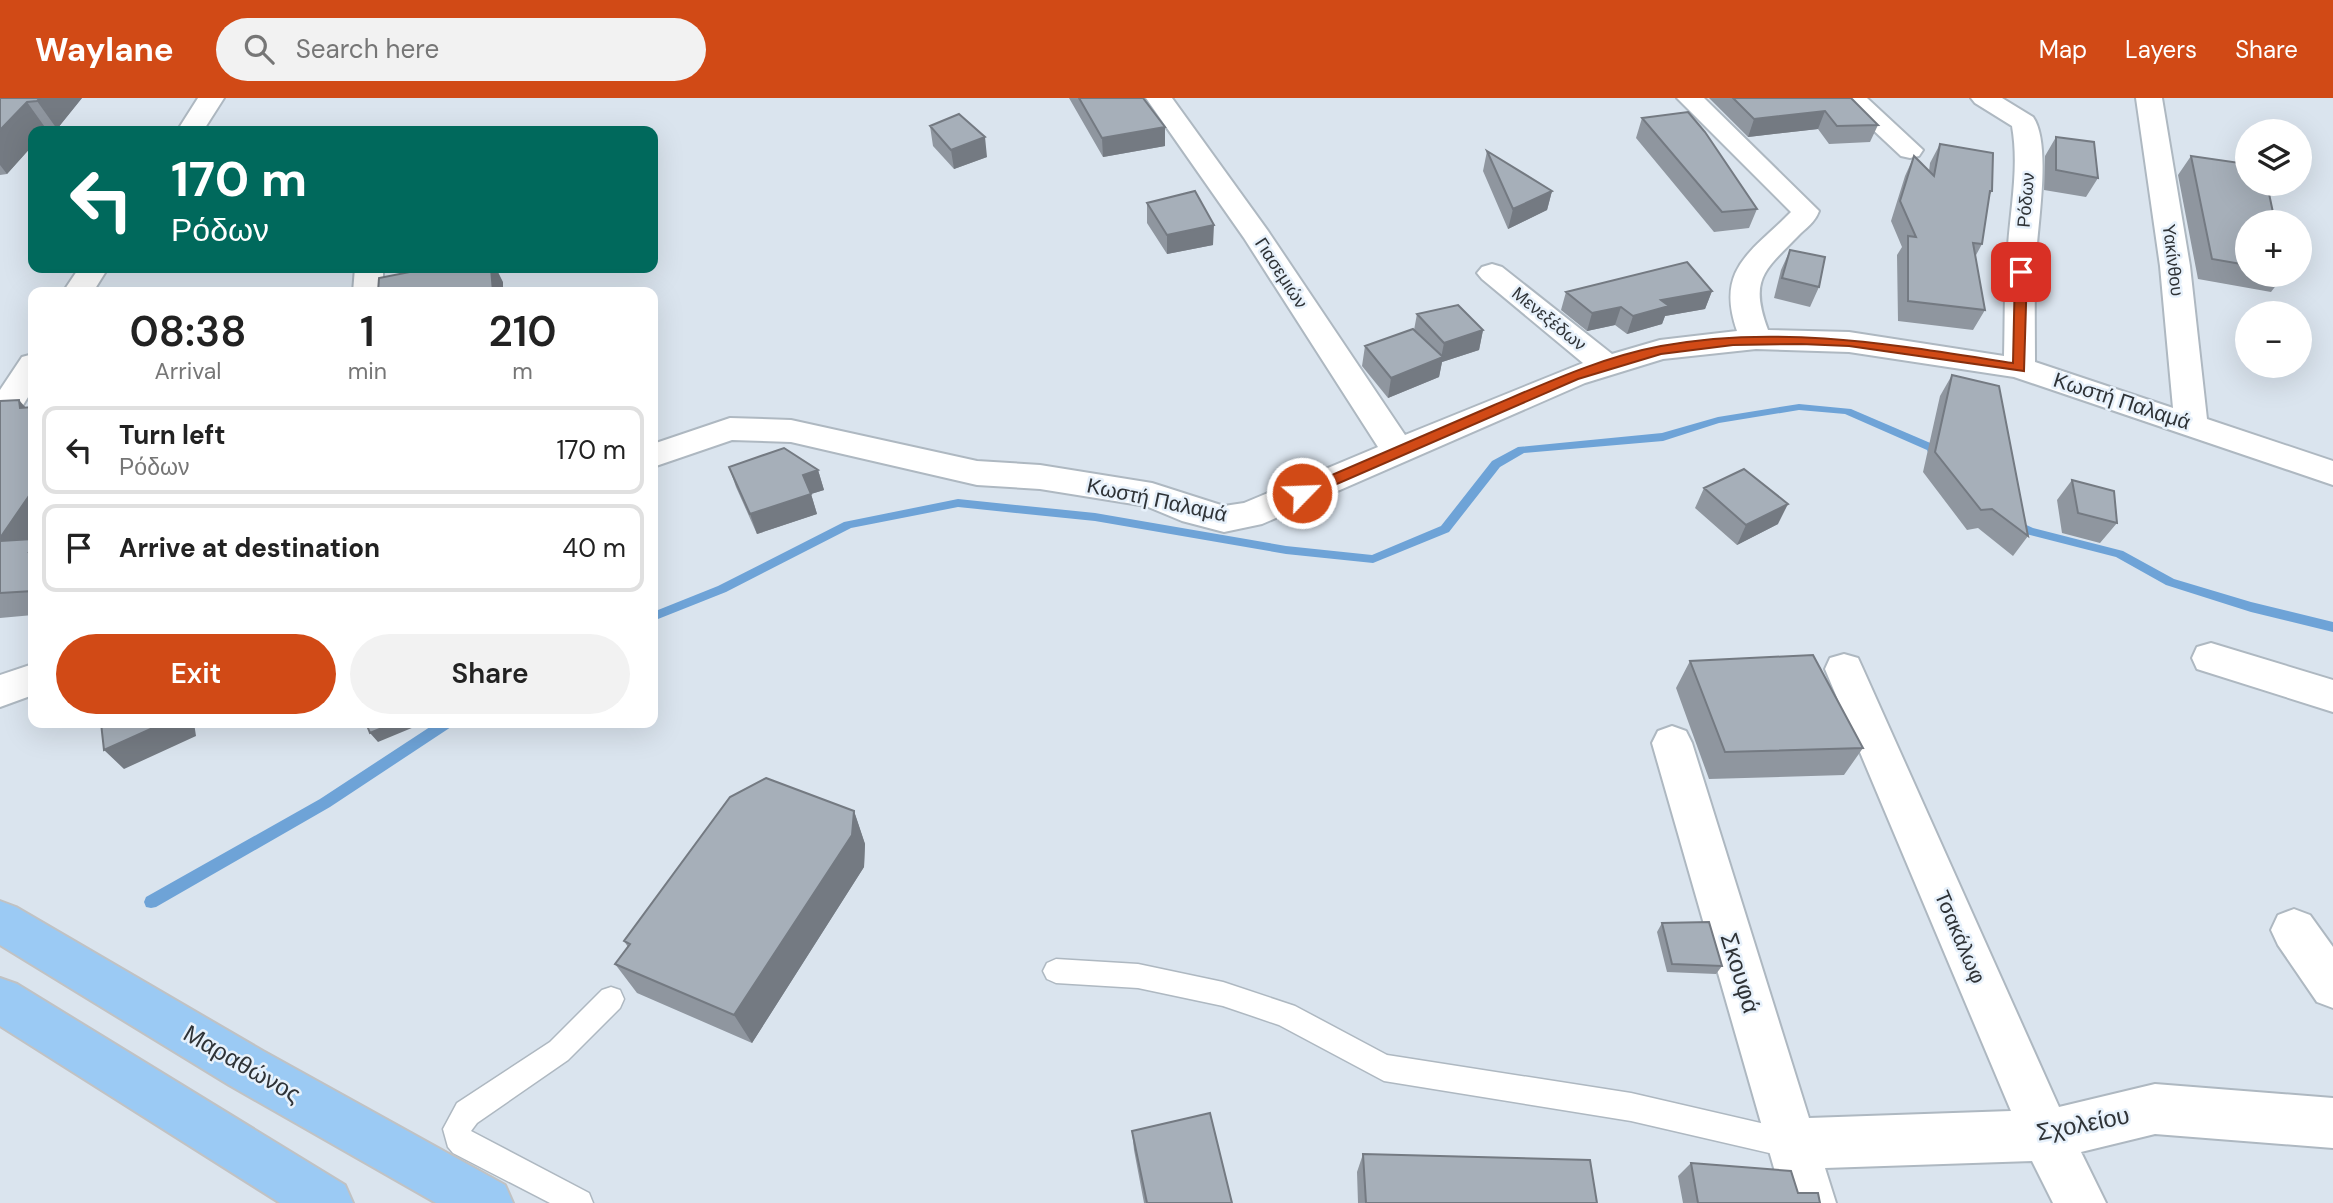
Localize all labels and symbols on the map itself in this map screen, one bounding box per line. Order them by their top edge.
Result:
street label: Ρόδων [2012,172,2040,228]
street label: Υακίνθου [2157,222,2189,298]
street label: Γιασεμιών [1249,233,1313,313]
pin [1991,242,2051,302]
street label: Μενεξέδων [1507,282,1591,356]
street label: Κωστή Παλαμά [2050,366,2194,436]
position arrow [1265,456,1339,530]
street label: Κωστή Παλαμά [1084,471,1230,529]
street label: Τσακάλωφ [1928,886,1992,988]
street label: Σκουφά [1714,929,1767,1017]
street label: Μαραθώνος [178,1018,306,1110]
street label: Σχολείου [2034,1099,2132,1148]

